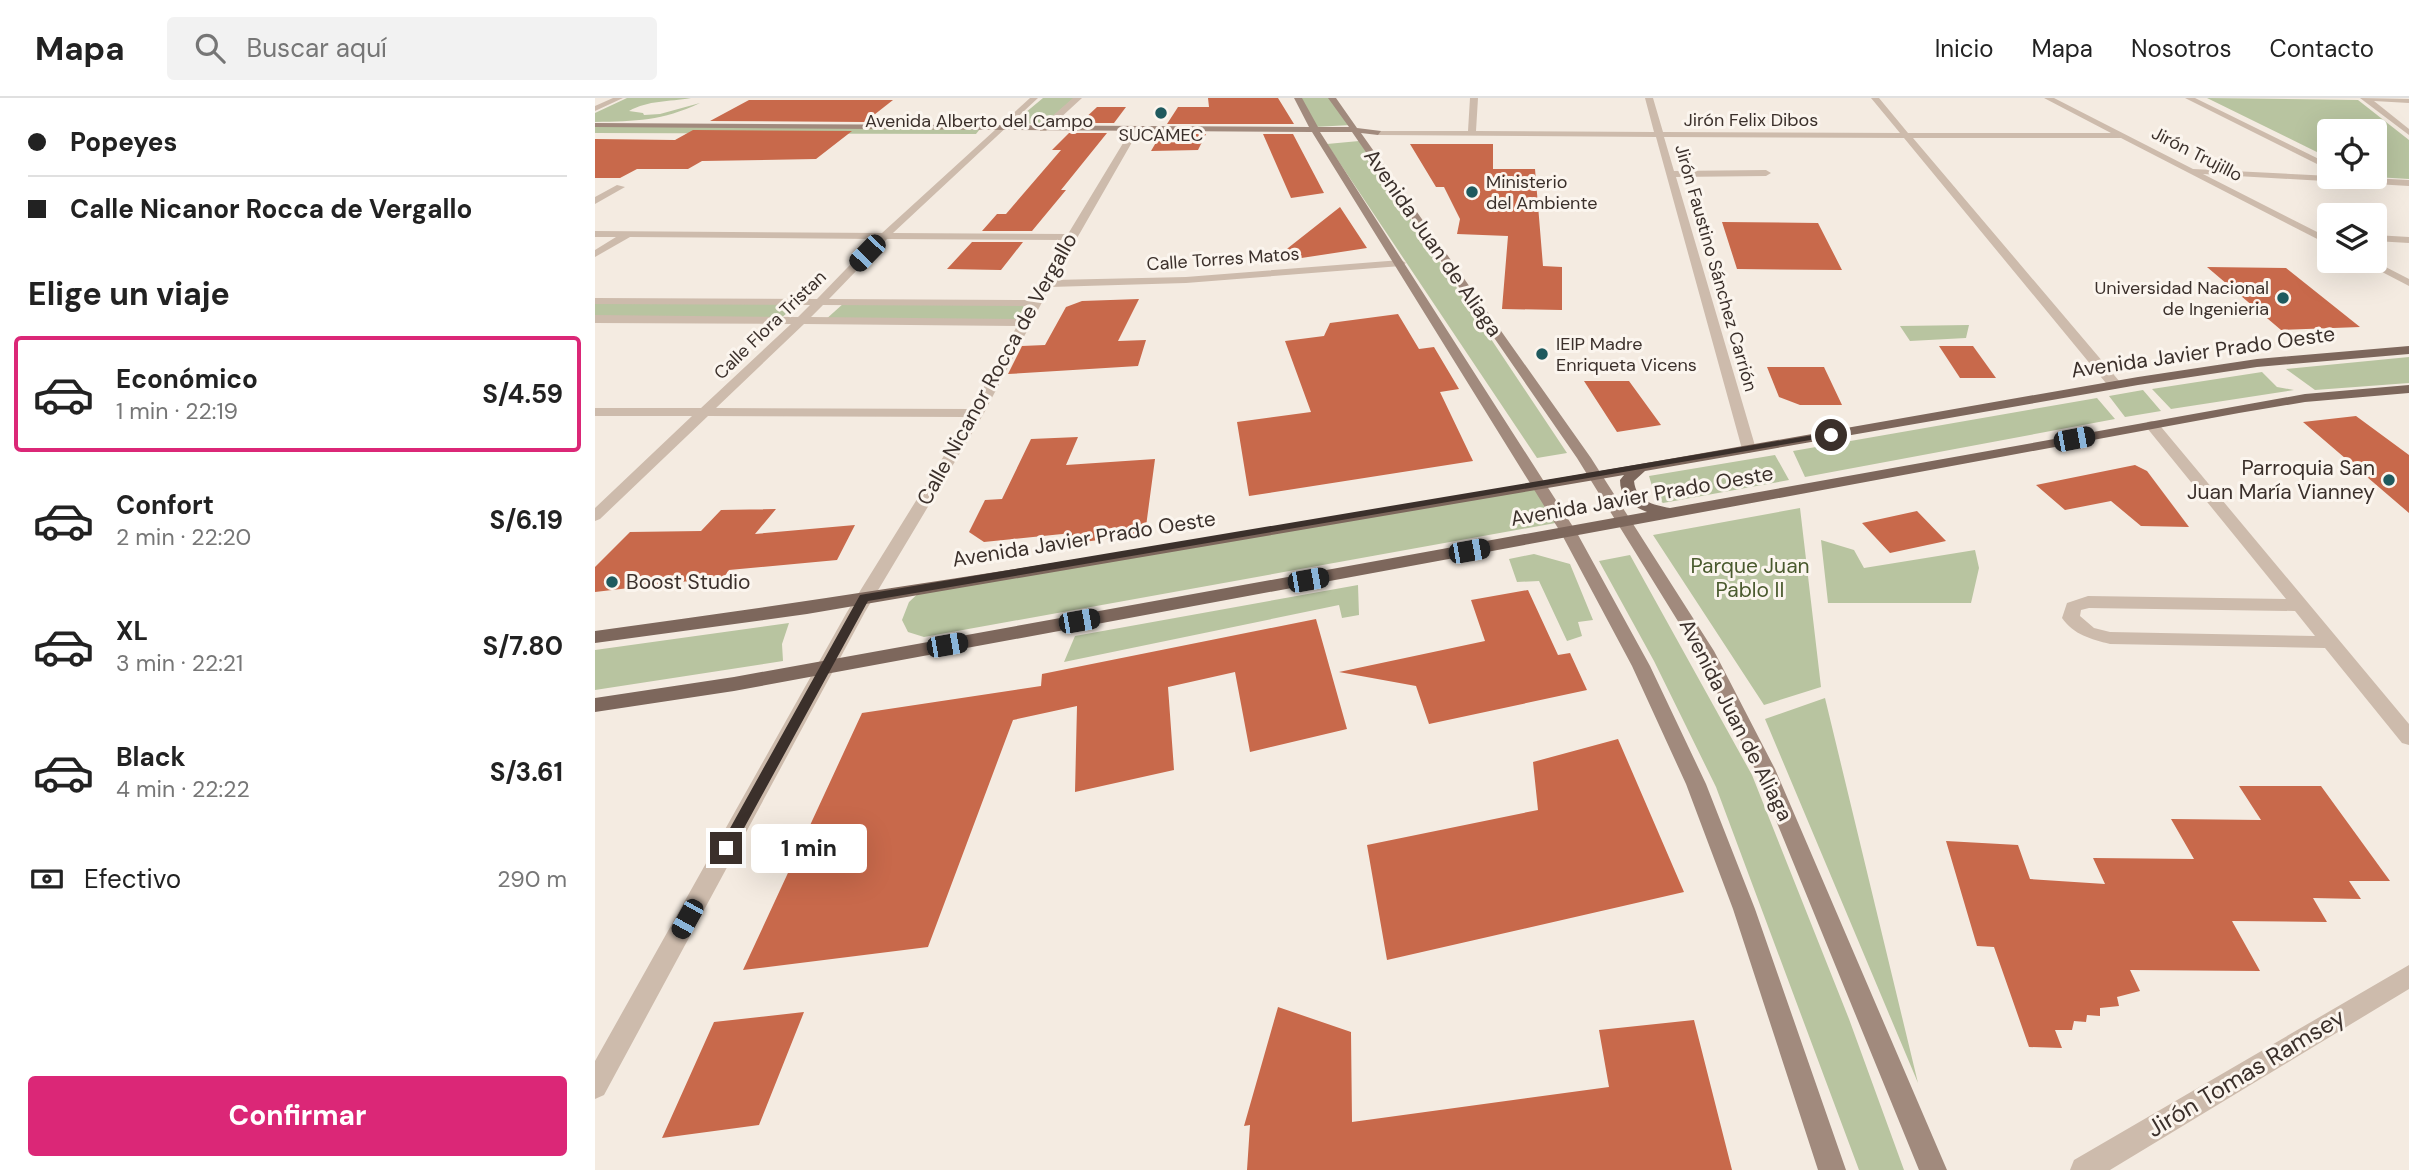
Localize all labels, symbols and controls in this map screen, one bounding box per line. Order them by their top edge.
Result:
search box [167,17,657,80]
text: Mapa [35,27,125,70]
icon: search [191,29,229,67]
text: Buscar aquí [247,31,387,65]
text: Inicio [1935,33,1994,64]
text: Mapa [2032,33,2093,64]
text: Nosotros [2131,33,2232,64]
text: Contacto [2270,33,2374,64]
marker: SUCAMEC [1153,105,1169,121]
street label: Jirón Felix Dibos [1684,108,1818,132]
street label: Avenida Alberto del Campo [865,109,1093,133]
map controls [2317,119,2387,273]
button: locate [2317,119,2387,189]
street label: Jirón Trujillo [2147,121,2247,187]
place label: SUCAMEC [1119,123,1204,147]
text: Popeyes [70,125,177,159]
street label: Jirón Faustino Sánchez Carrión [1669,142,1763,394]
street label: Avenida Juan de Aliaga [1358,144,1508,342]
place label: Ministerio del Ambiente [1486,170,1597,215]
marker: Ministerio del Ambiente [1464,184,1480,200]
text: Calle Nicanor Rocca de Vergallo [70,192,472,226]
button: layers [2317,203,2387,273]
street label: Calle Nicanor Rocca de Vergallo [910,228,1084,510]
car [845,231,890,275]
street label: Calle Torres Matos [1146,242,1300,276]
street label: Calle Flora Tristan [709,265,831,385]
text: Elige un viaje [28,273,230,315]
place label: Universidad Nacional de Ingenieria [2094,276,2269,321]
marker: Universidad Nacional de Ingenieria [2275,290,2291,306]
street label: Avenida Javier Prado Oeste [2069,320,2337,384]
place label: IEIP Madre Enriqueta Vicens [1556,332,1697,377]
marker: IEIP Madre Enriqueta Vicens [1534,346,1550,362]
text: Económico [116,362,258,396]
icon: car [32,363,95,426]
text: S/4.59 [482,377,563,411]
text: 1 min · 22:19 [116,396,238,426]
route start [1815,419,1847,451]
car [2052,425,2097,453]
place label: Parroquia San Juan María Vianney [2187,454,2375,506]
street label: Avenida Javier Prado Oeste [1508,459,1776,533]
marker: Parroquia San Juan María Vianney [2381,472,2397,488]
text: Confort [116,488,214,522]
icon: car [32,489,95,552]
text: S/6.19 [490,503,563,537]
street label: Avenida Javier Prado Oeste [950,504,1218,574]
text: 2 min · 22:20 [116,522,251,552]
car [1447,537,1492,565]
park label: Parque Juan Pablo II [1690,552,1810,604]
car [1286,566,1331,594]
place label: Boost Studio [626,568,751,596]
marker: Boost Studio [604,574,620,590]
car [1057,607,1102,635]
text: XL [116,614,148,648]
street label: Avenida Juan de Aliaga [1673,614,1799,826]
icon: car [32,615,95,678]
text: S/7.80 [482,629,563,663]
car [925,631,970,659]
text: 3 min · 22:21 [116,648,243,678]
text: Black [116,740,186,774]
icon: car [32,741,95,804]
text: S/3.61 [490,755,563,789]
text: 4 min · 22:22 [116,774,250,804]
callout: 1 min [751,824,866,872]
route end [710,832,742,864]
text: 1 min [781,833,837,863]
icon: cash [28,860,66,898]
text: Efectivo [84,862,181,896]
text: 290 m [497,864,567,894]
car [668,896,707,942]
street label: Jirón Tomas Ramsey [2141,1001,2351,1144]
button: Confirmar [28,1076,567,1156]

